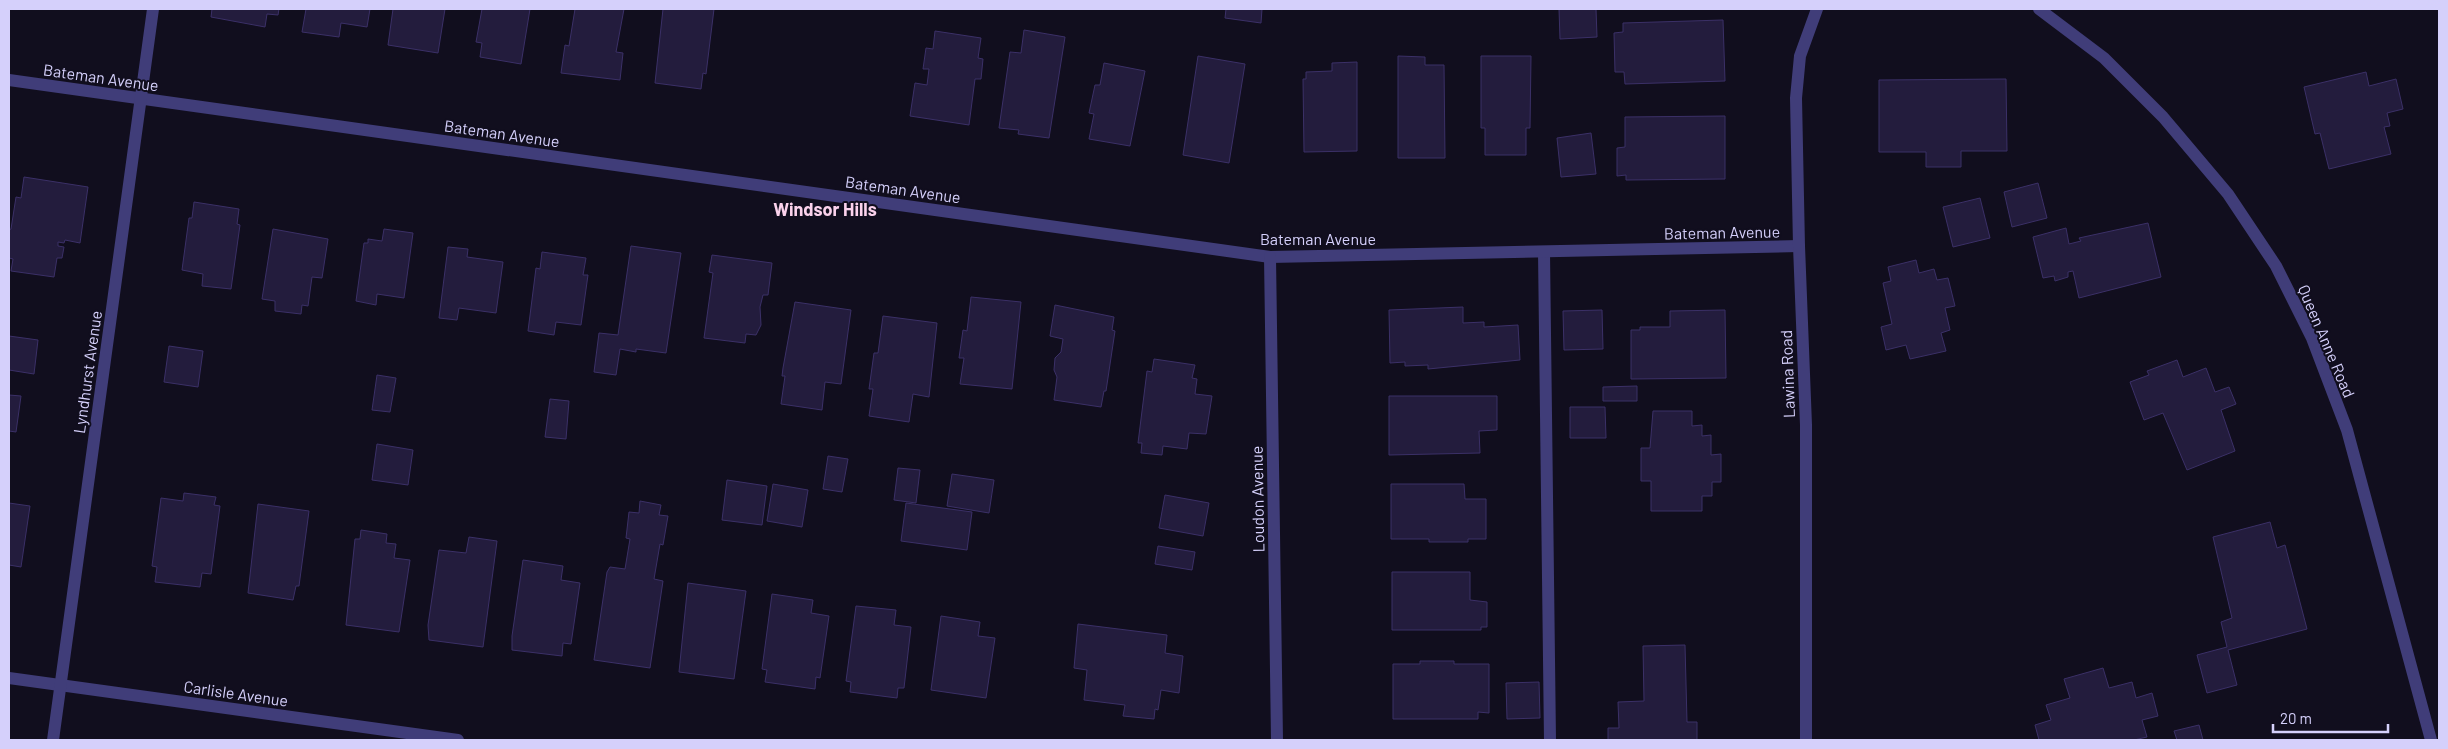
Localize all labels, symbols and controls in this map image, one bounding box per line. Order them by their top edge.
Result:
street label: Bateman Avenue [42,60,160,94]
street label: Bateman Avenue [443,116,561,150]
street label: Bateman Avenue [844,172,962,206]
district label: Windsor Hills [773,198,877,220]
street label: Bateman Avenue [1664,221,1780,243]
street label: Bateman Avenue [1260,229,1376,248]
street label: Queen Anne Road [2295,282,2359,400]
street label: Lyndhurst Avenue [69,309,105,435]
street label: Lawina Road [1776,330,1798,418]
street label: Loudon Avenue [1247,446,1267,552]
street label: Carlisle Avenue [183,676,289,710]
scale bar [2273,702,2388,734]
text: 20 m [2280,709,2312,727]

